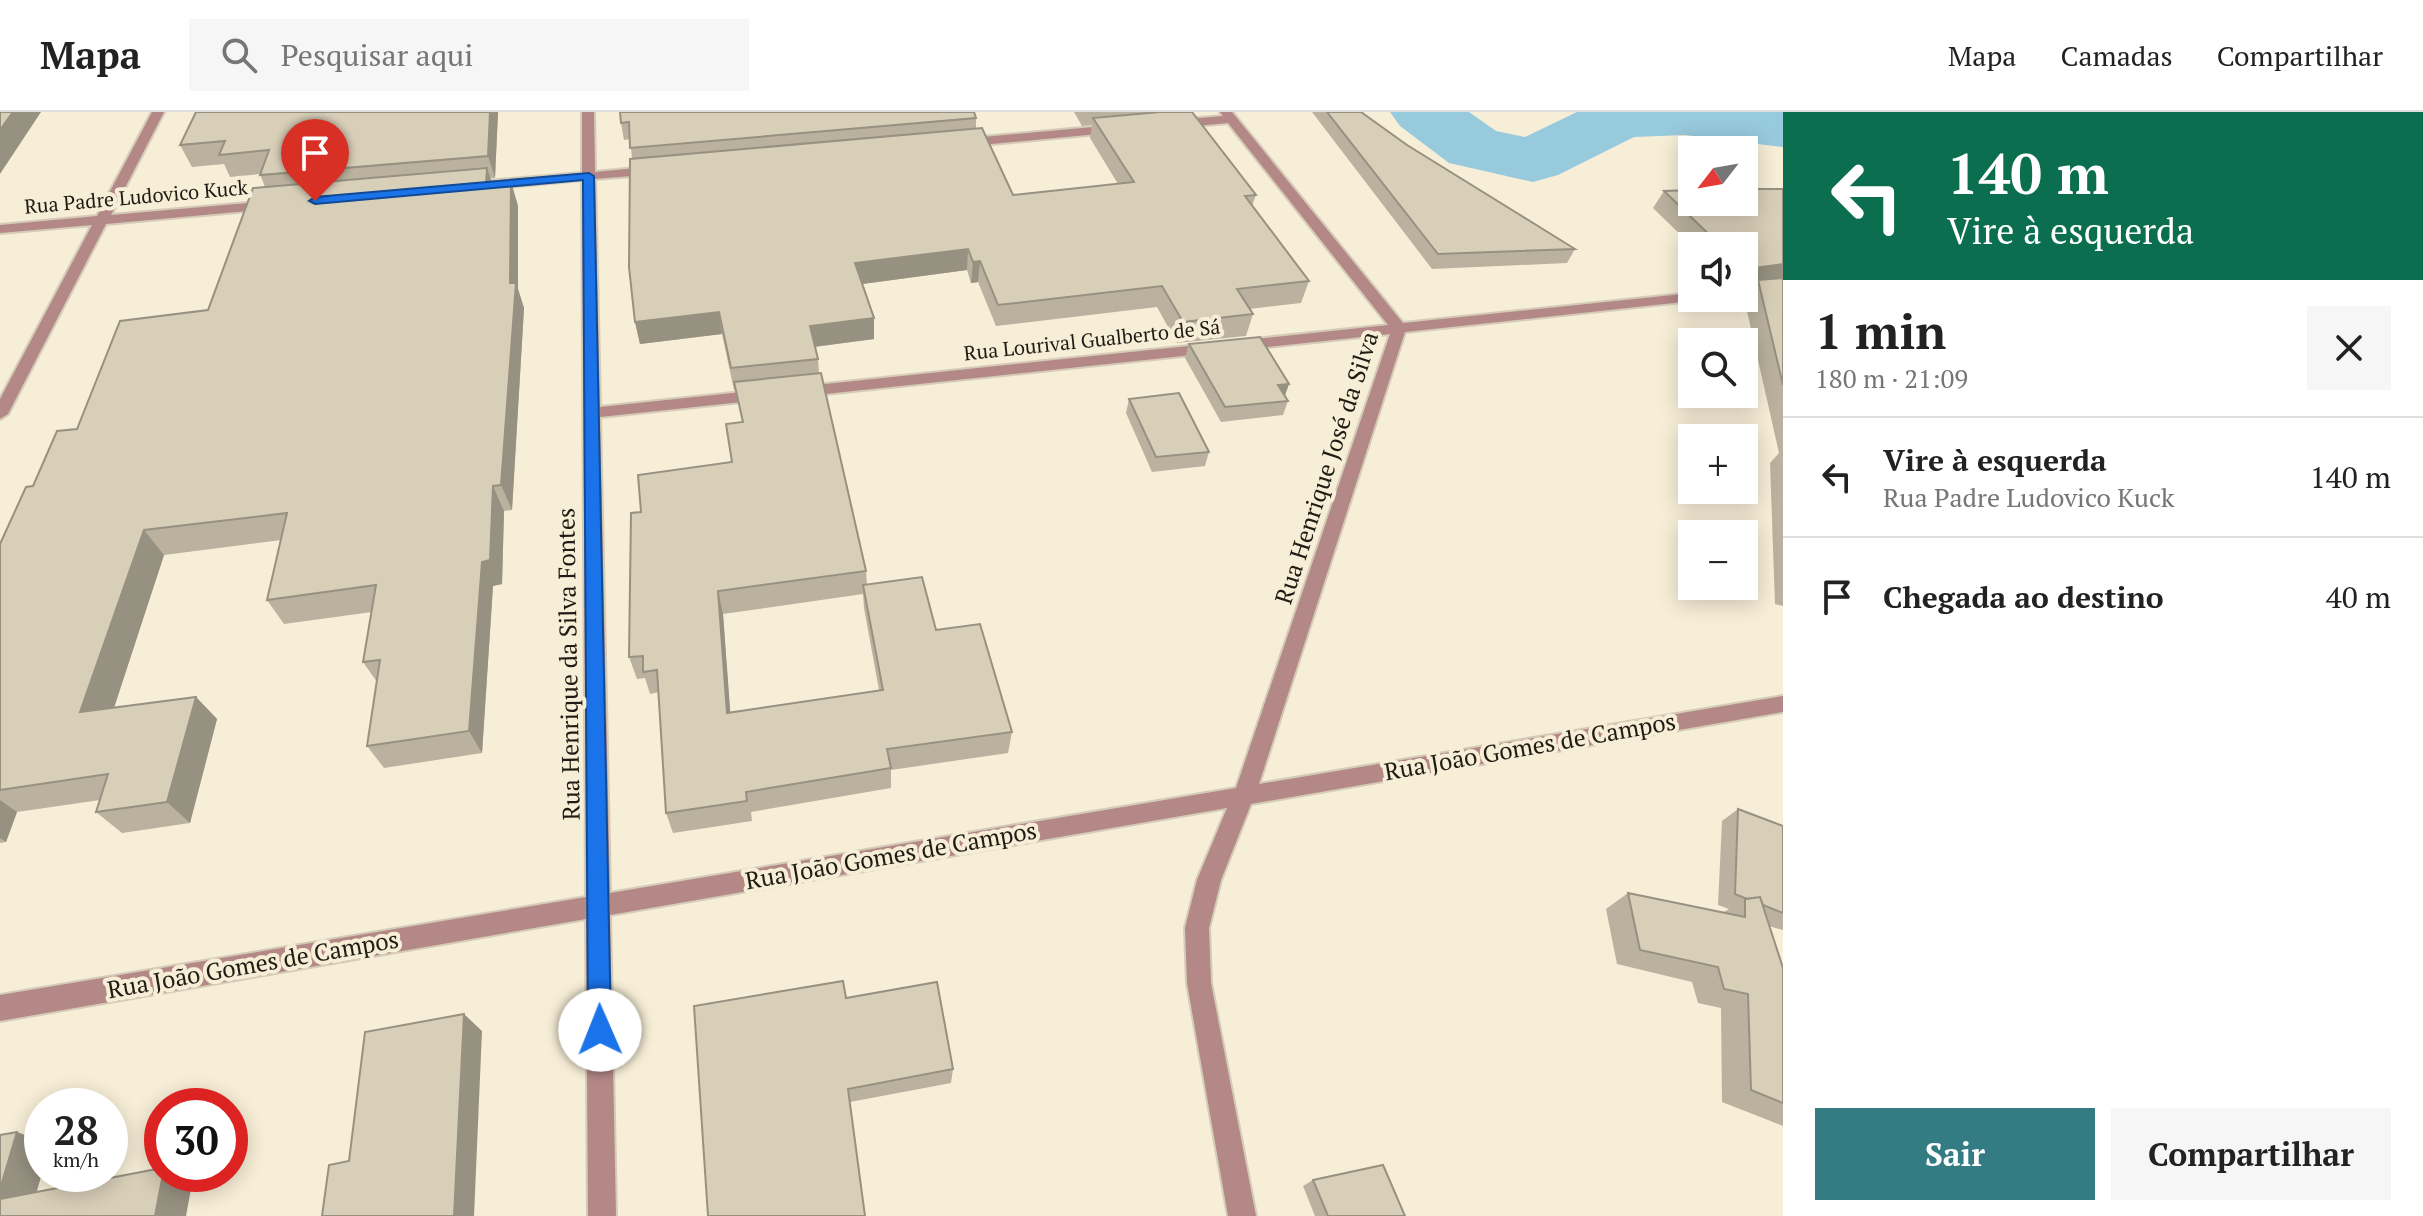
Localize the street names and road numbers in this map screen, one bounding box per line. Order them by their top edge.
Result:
street label: Rua Padre Ludovico Kuck [23,173,249,220]
street label: Rua Lourival Gualberto de Sá [962,313,1222,366]
street label: Rua Henrique José da Silva [1267,327,1385,608]
street label: Rua Henrique da Silva Fontes [549,507,587,821]
street label: Rua João Gomes de Campos [1382,705,1678,787]
street label: Rua João Gomes de Campos [743,814,1039,896]
street label: Rua João Gomes de Campos [105,923,401,1005]

